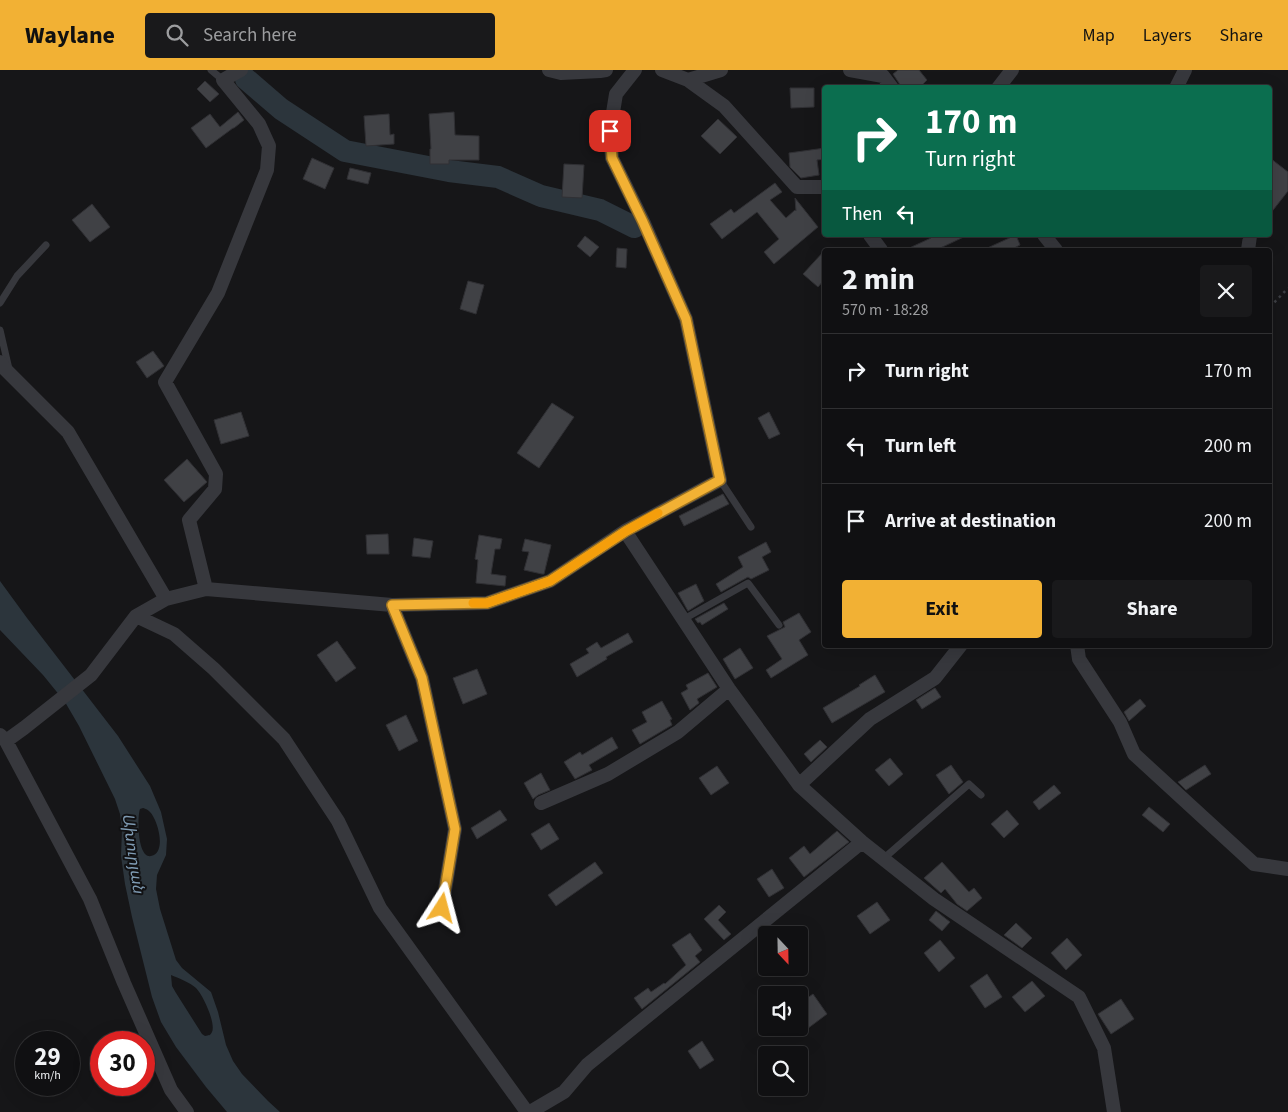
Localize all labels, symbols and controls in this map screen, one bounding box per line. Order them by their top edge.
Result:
search box [145,13,495,58]
text: Waylane [25,18,115,53]
icon: search [163,21,191,49]
text: Search here [203,22,297,49]
text: Map [1083,23,1115,48]
text: Layers [1143,23,1192,48]
text: Share [1220,23,1263,48]
text: 170 m [925,97,1017,147]
icon: right [842,105,907,170]
pin [589,110,631,152]
icon: arrive [596,117,624,145]
text: Turn right [925,143,1015,175]
icon: left [892,200,920,228]
text: Then [842,201,882,228]
text: 2 min [842,258,915,301]
button: close [1200,265,1252,317]
text: 570 m · 18:28 [842,299,929,321]
icon: right [842,357,870,385]
text: Turn right [885,358,969,385]
text: 170 m [1204,358,1252,385]
icon: left [842,432,870,460]
text: Turn left [885,433,956,460]
text: 200 m [1204,433,1252,460]
icon: arrive [842,507,870,535]
text: Arrive at destination [885,508,1056,535]
text: 200 m [1204,508,1252,535]
button: Exit [842,580,1042,638]
button: Share [1052,580,1252,638]
water label: Ախուրյան [117,812,150,896]
position arrow [415,881,467,933]
north arrow [758,926,808,976]
map controls [758,926,808,1096]
button: sound [758,986,808,1036]
speed limit sign: 30 [90,1031,155,1096]
text: 29 [34,1039,61,1075]
button: search [758,1046,808,1096]
text: km/h [34,1067,61,1084]

